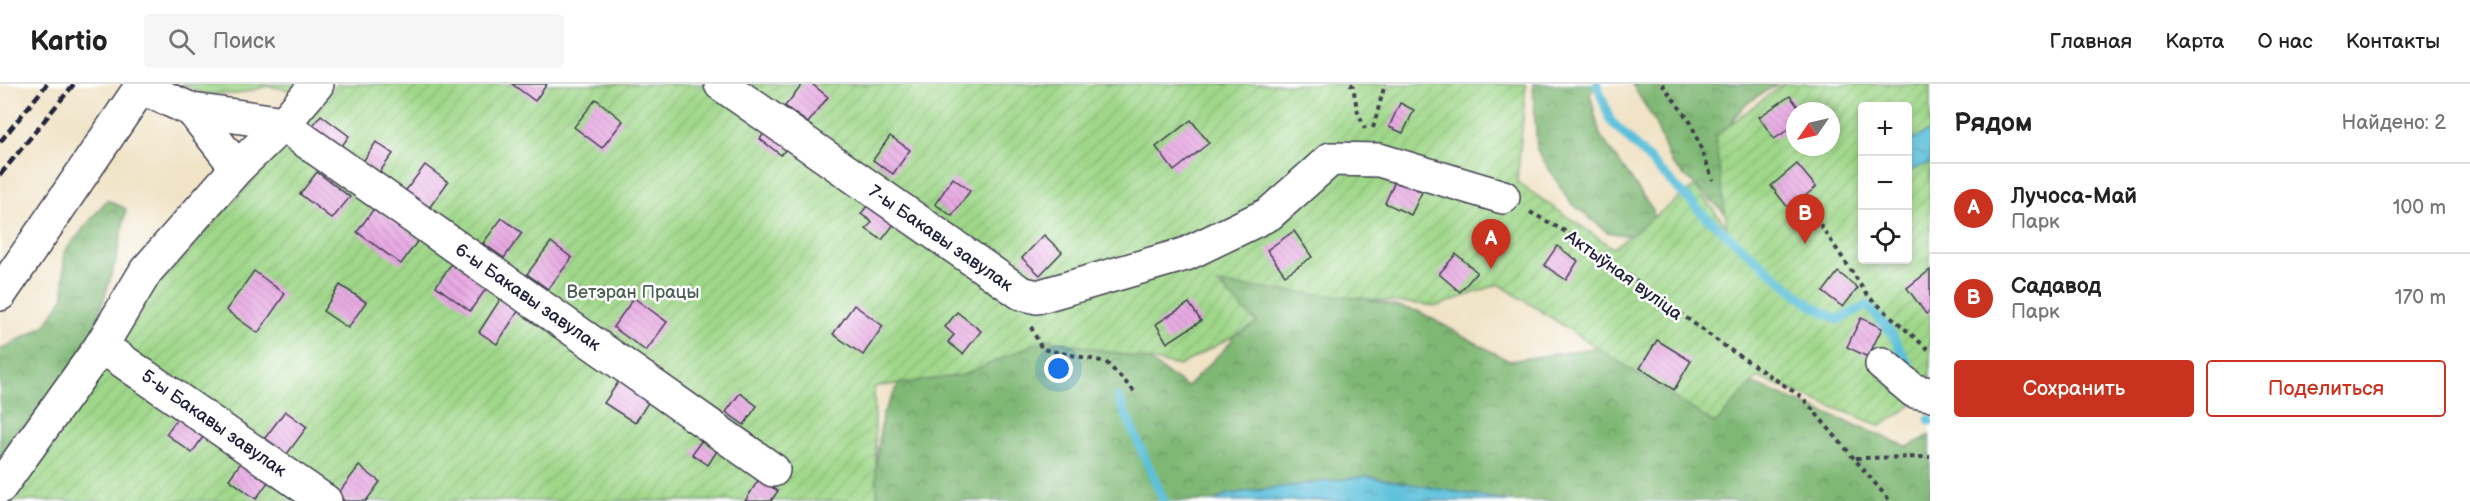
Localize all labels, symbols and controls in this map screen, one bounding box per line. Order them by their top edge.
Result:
search box [144,14,564,68]
text: Kartio [30,25,108,58]
icon: search [165,25,198,58]
text: Поиск [213,28,275,55]
text: Главная [2049,29,2132,54]
text: Карта [2165,29,2224,54]
text: О нас [2257,29,2313,54]
text: Контакты [2346,29,2440,54]
north arrow [1786,102,1840,156]
map controls [1858,102,1912,264]
button: + [1858,102,1912,156]
text: Рядом [1954,108,2032,139]
text: Найдено: 2 [2342,111,2446,135]
button: − [1858,156,1912,210]
street label: 7-ы Бакавы завулак [865,181,1017,296]
text: Лучоса-Май [2011,183,2137,210]
pin: B [1786,194,1824,244]
text: A [1967,196,1980,220]
text: 100 m [2393,196,2446,220]
button: locate [1858,210,1912,264]
text: Парк [2011,210,2060,234]
pin: A [1472,220,1510,269]
street label: Актыўная вуліца [1560,225,1687,325]
street label: 6-ы Бакавы завулак [451,239,605,356]
text: Садавод [2011,273,2101,300]
park label: Ветэран Працы [567,282,699,303]
text: B [1966,286,1981,310]
text: 170 m [2395,286,2446,310]
text: Парк [2011,300,2060,324]
your location [1044,354,1073,383]
button: Сохранить [1954,360,2194,417]
button: Поделиться [2206,360,2446,417]
street label: 5-ы Бакавы завулак [137,365,291,482]

